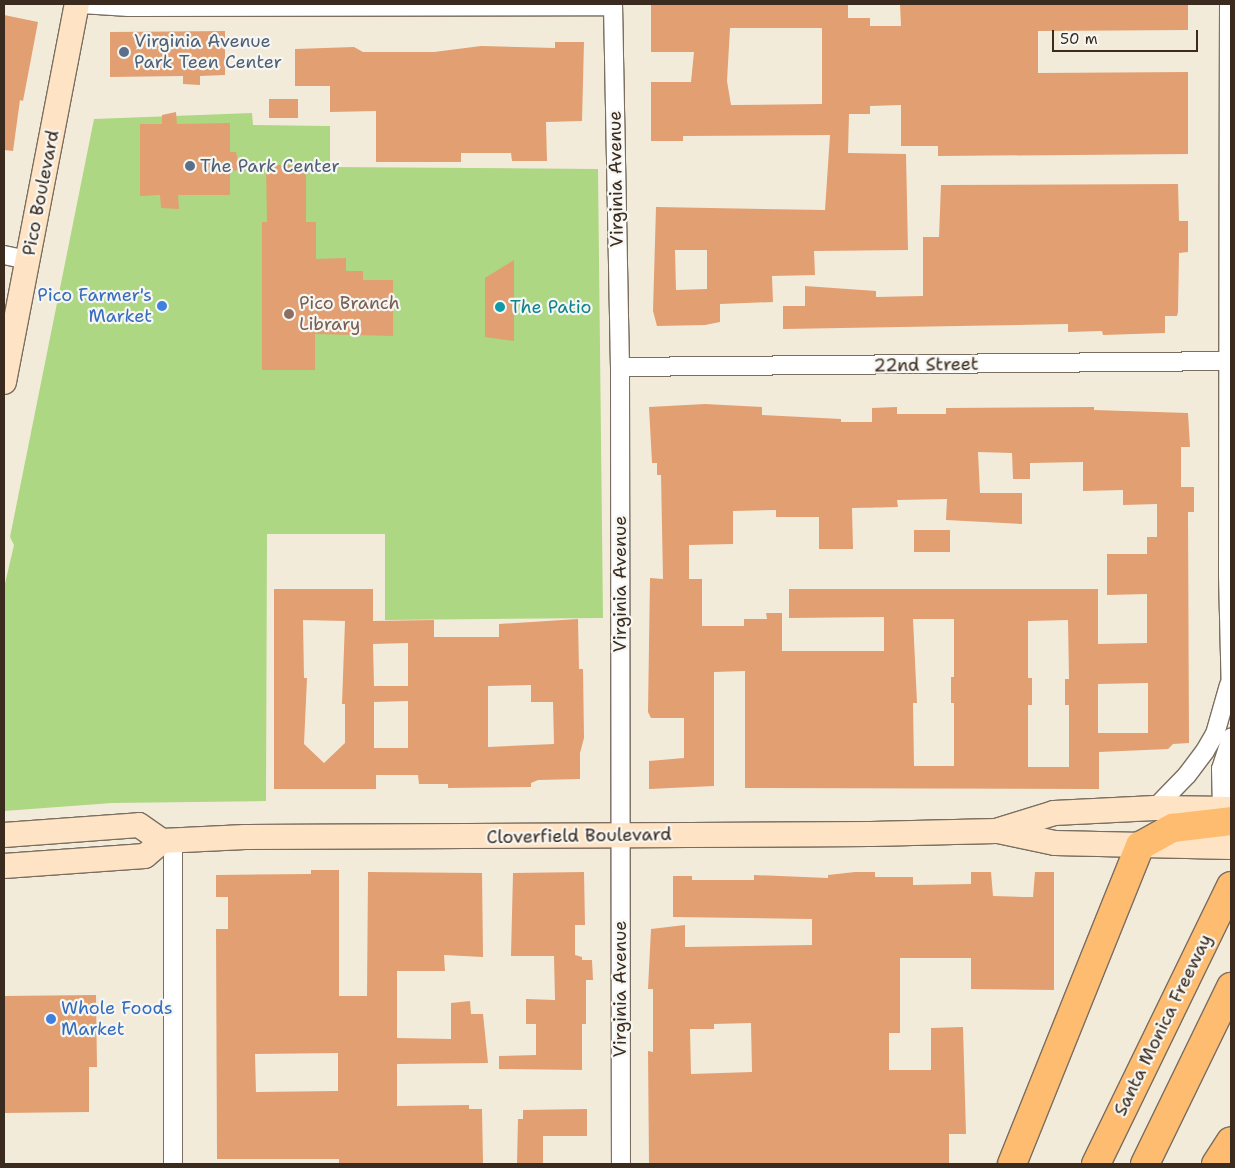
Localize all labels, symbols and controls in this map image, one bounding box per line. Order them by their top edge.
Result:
scale bar [1055,20,1201,52]
text: 50 m [1060,29,1098,49]
place label: Virginia Avenue Park Teen Center [134,31,282,74]
marker: Virginia Avenue Park Teen Center [118,46,130,58]
street label: Virginia Avenue [604,110,628,248]
street label: Pico Boulevard [18,128,64,258]
place label: The Park Center [200,155,340,177]
marker: The Park Center [184,160,196,172]
place label: Pico Farmer's Market [37,285,152,328]
place label: Pico Branch Library [299,293,400,336]
place label: The Patio [510,296,591,318]
marker: Pico Farmer's Market [156,300,168,312]
marker: The Patio [494,301,506,313]
marker: Pico Branch Library [283,308,295,320]
street label: 22nd Street [873,353,979,377]
street label: Virginia Avenue [609,516,631,652]
street label: Cloverfield Boulevard [486,824,672,848]
street label: Virginia Avenue [609,921,631,1057]
street label: Santa Monica Freeway [1110,931,1216,1119]
place label: Whole Foods Market [61,998,173,1040]
marker: Whole Foods Market [45,1013,57,1025]

